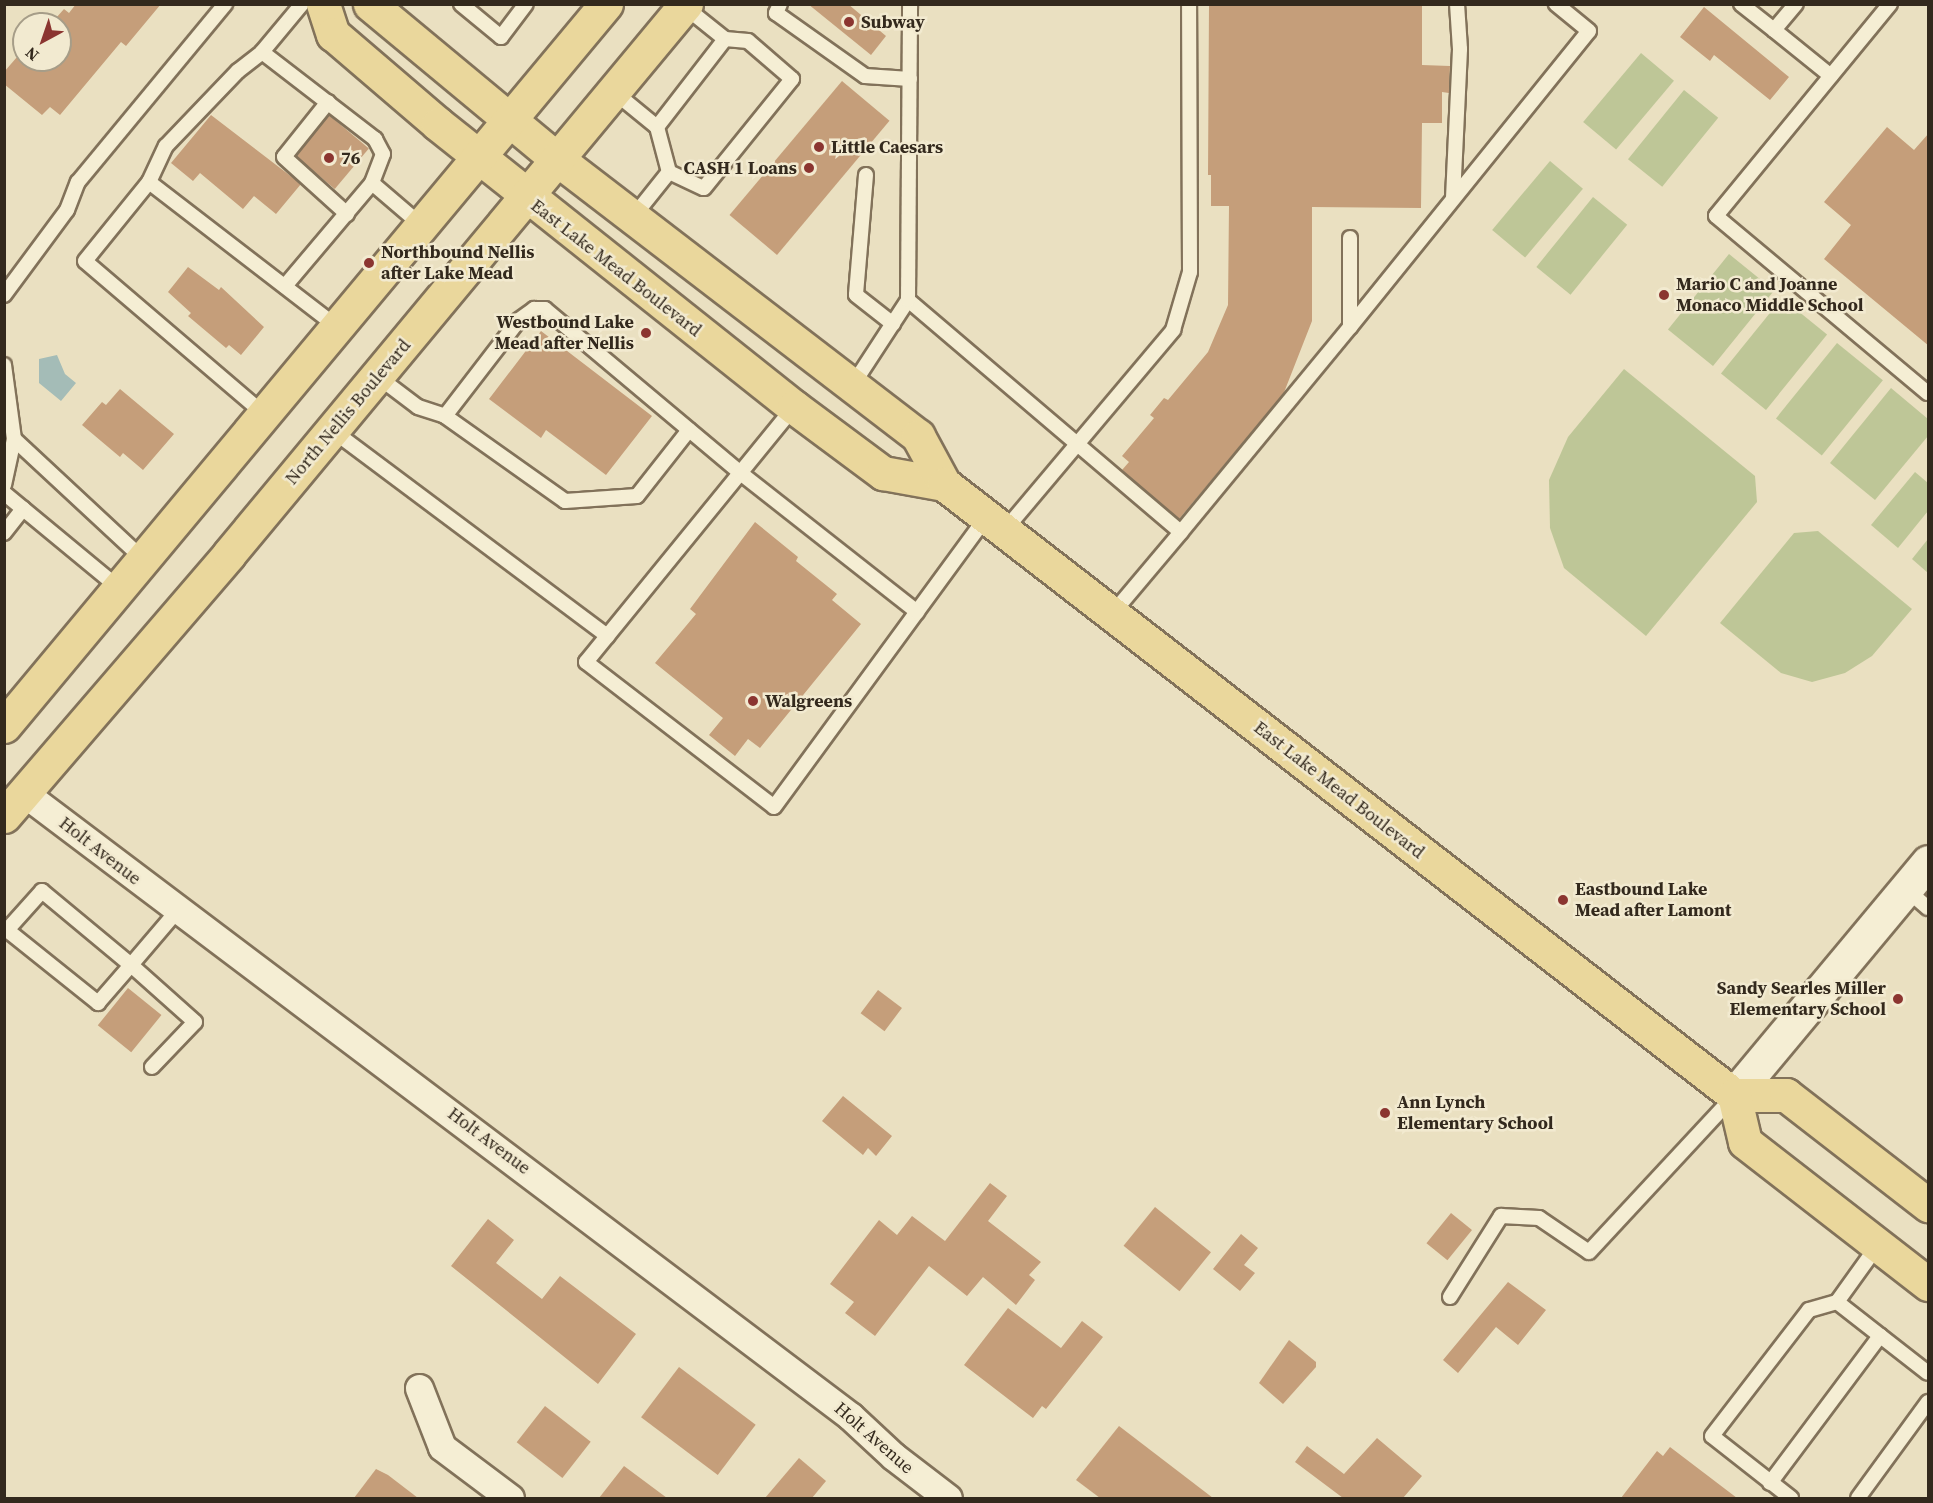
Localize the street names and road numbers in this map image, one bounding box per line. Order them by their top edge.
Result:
street label: East Lake Mead Boulevard [526,195,706,341]
street label: North Nellis Boulevard [281,335,415,489]
street label: East Lake Mead Boulevard [1249,717,1429,863]
street label: Holt Avenue [55,812,145,890]
street label: Holt Avenue [443,1103,535,1179]
street label: Holt Avenue [830,1398,918,1478]

